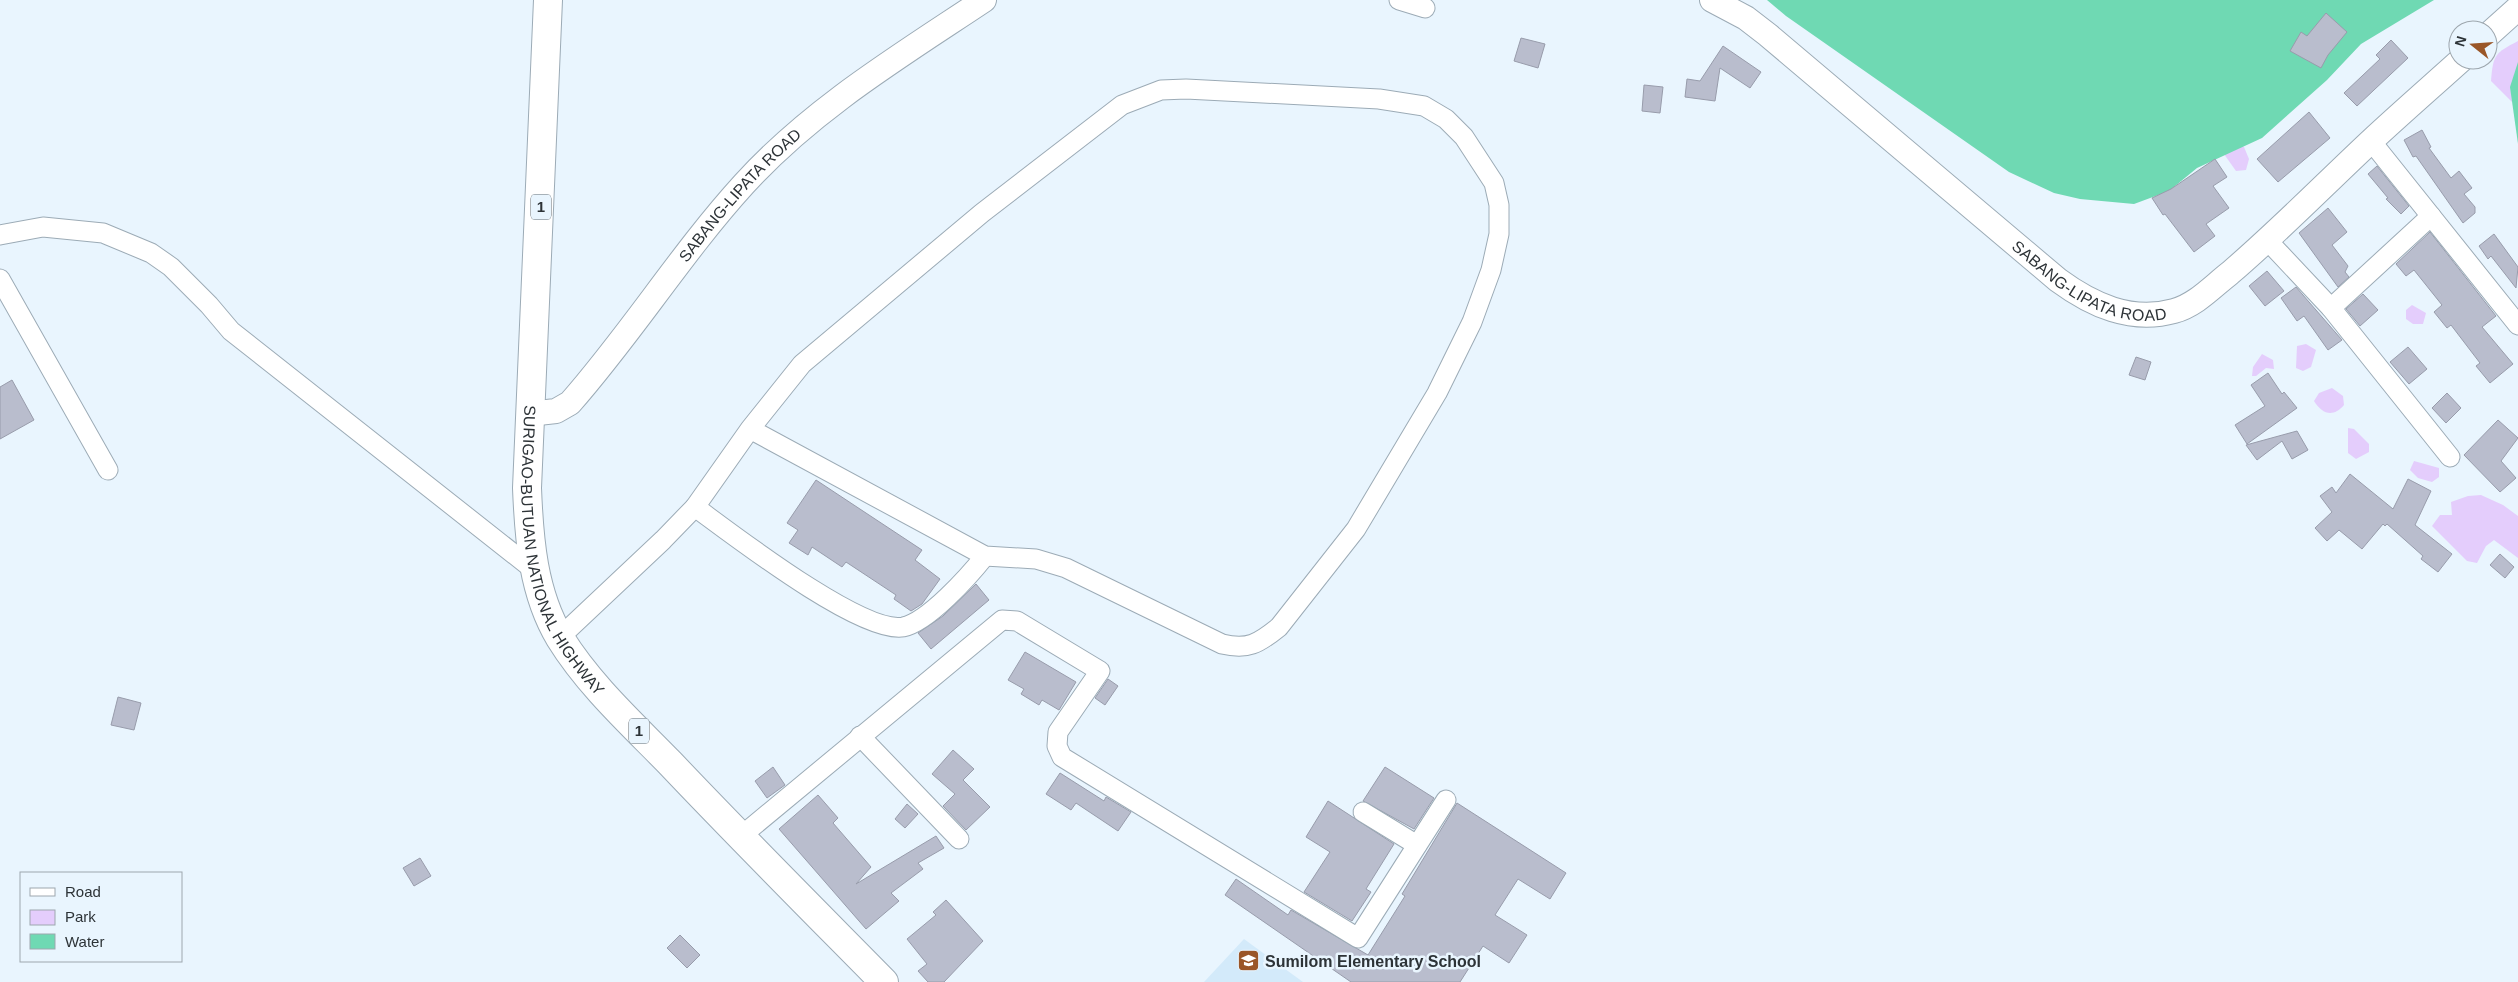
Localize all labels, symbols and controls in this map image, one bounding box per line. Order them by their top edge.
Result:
north arrow [2448,20,2498,70]
text: N [2451,34,2470,48]
street label: SABANG-LIPATA ROAD [676,125,804,265]
road number: 1 [531,194,551,220]
street label: SABANG-LIPATA ROAD [2009,237,2168,324]
street label: SURIGAO-BUTUAN NATIONAL HIGHWAY [518,405,608,699]
road number: 1 [629,718,649,744]
legend [20,872,182,962]
text: Road [65,883,101,900]
text: Park [65,908,96,925]
text: Water [65,933,104,950]
school or university icon: Sumilom Elementary School [1237,949,1261,973]
place label: Sumilom Elementary School [1265,953,1481,970]

